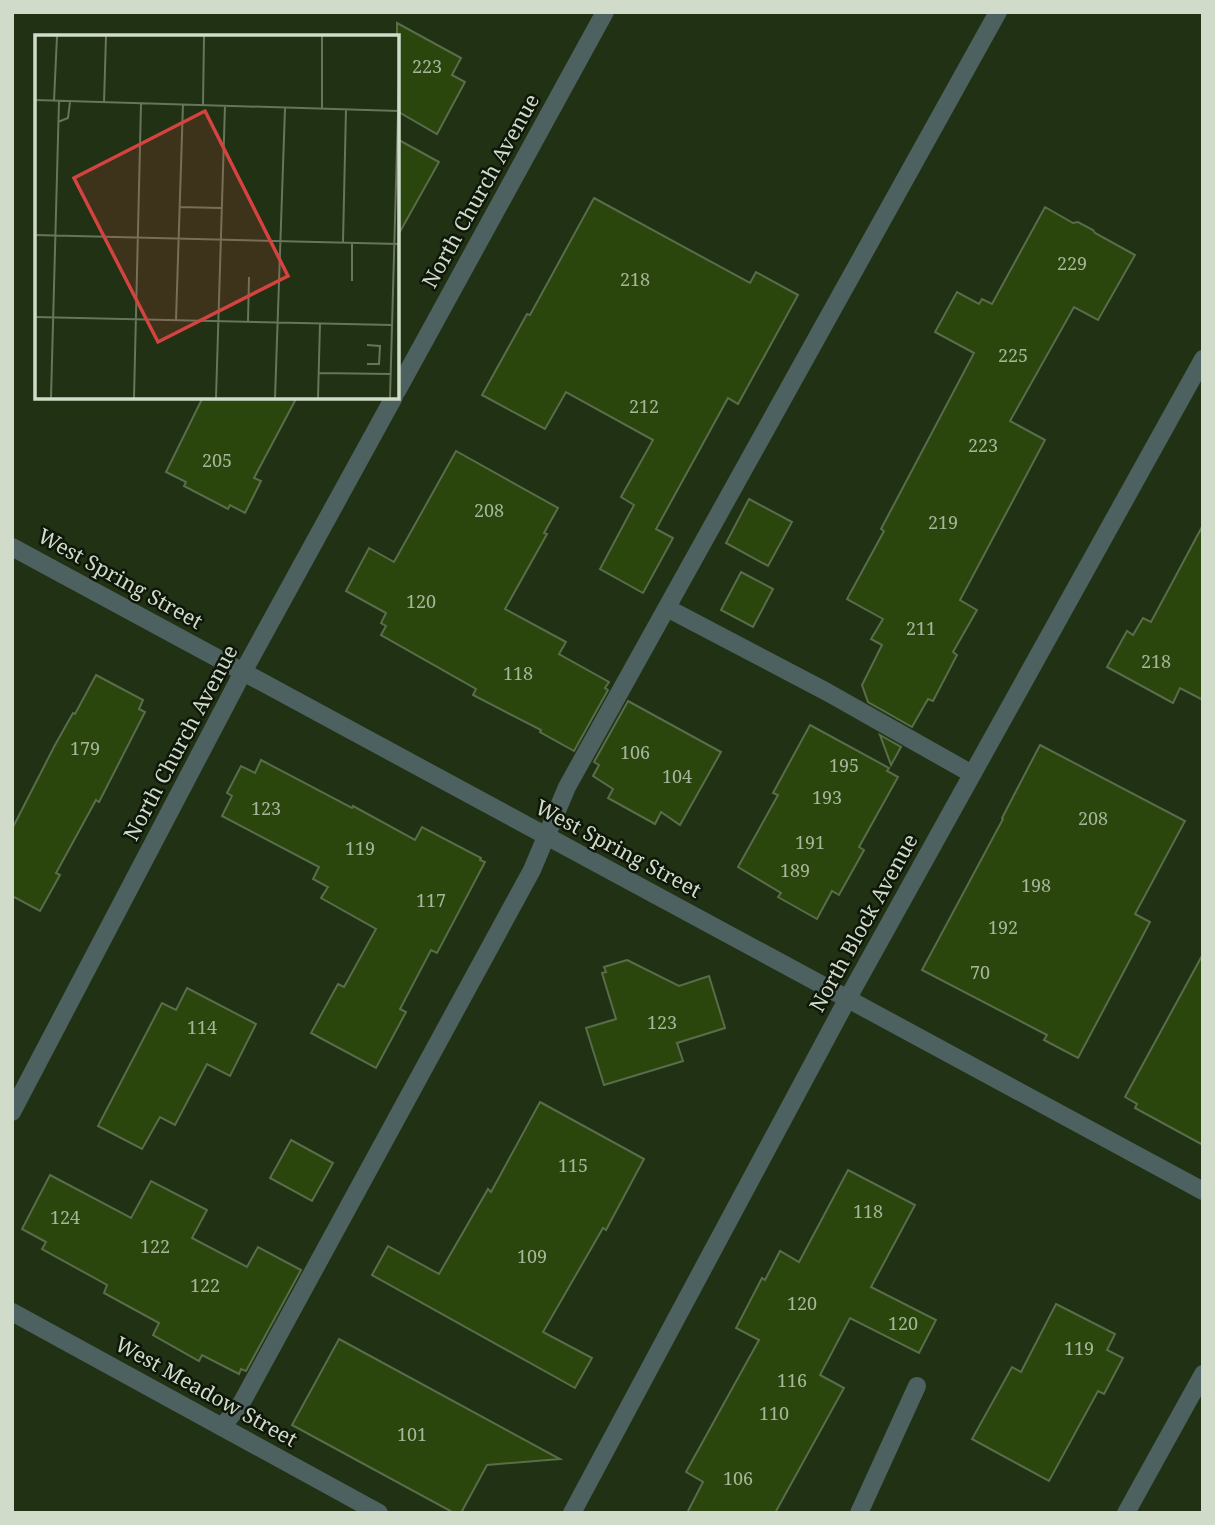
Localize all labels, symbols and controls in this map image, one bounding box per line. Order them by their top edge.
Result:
inset map [35,35,399,399]
house number: 223 [412,54,442,78]
street label: North Church Avenue [415,88,545,293]
house number: 229 [1057,251,1087,275]
house number: 218 [620,267,650,291]
house number: 225 [998,343,1028,367]
house number: 212 [629,394,659,418]
house number: 223 [968,433,998,457]
house number: 205 [202,448,232,472]
house number: 208 [474,498,504,522]
house number: 219 [928,510,958,534]
street label: West Spring Street [33,521,208,635]
house number: 120 [406,589,436,613]
house number: 211 [906,616,936,640]
street label: North Church Avenue [117,640,244,845]
house number: 218 [1141,649,1171,673]
house number: 118 [503,661,533,685]
house number: 179 [70,736,100,760]
house number: 106 [620,740,650,764]
house number: 195 [829,753,859,777]
house number: 104 [662,764,692,788]
house number: 193 [812,785,842,809]
street label: West Spring Street [531,793,706,904]
house number: 123 [251,796,281,820]
house number: 208 [1078,806,1108,830]
street label: North Block Avenue [802,828,924,1017]
house number: 191 [795,830,825,854]
house number: 119 [345,836,375,860]
house number: 189 [780,858,810,882]
house number: 198 [1021,873,1051,897]
house number: 117 [416,888,446,912]
house number: 192 [988,915,1018,939]
house number: 70 [970,960,990,984]
house number: 123 [647,1010,677,1034]
house number: 114 [187,1015,217,1039]
house number: 115 [558,1153,588,1177]
house number: 118 [853,1199,883,1223]
house number: 124 [50,1205,80,1229]
house number: 122 [140,1234,170,1258]
house number: 109 [517,1244,547,1268]
house number: 122 [190,1273,220,1297]
house number: 120 [787,1291,817,1315]
house number: 120 [888,1311,918,1335]
street label: West Meadow Street [110,1329,303,1453]
house number: 119 [1064,1336,1094,1360]
house number: 116 [777,1368,807,1392]
house number: 110 [759,1401,789,1425]
house number: 101 [397,1422,427,1446]
house number: 106 [723,1466,753,1490]

